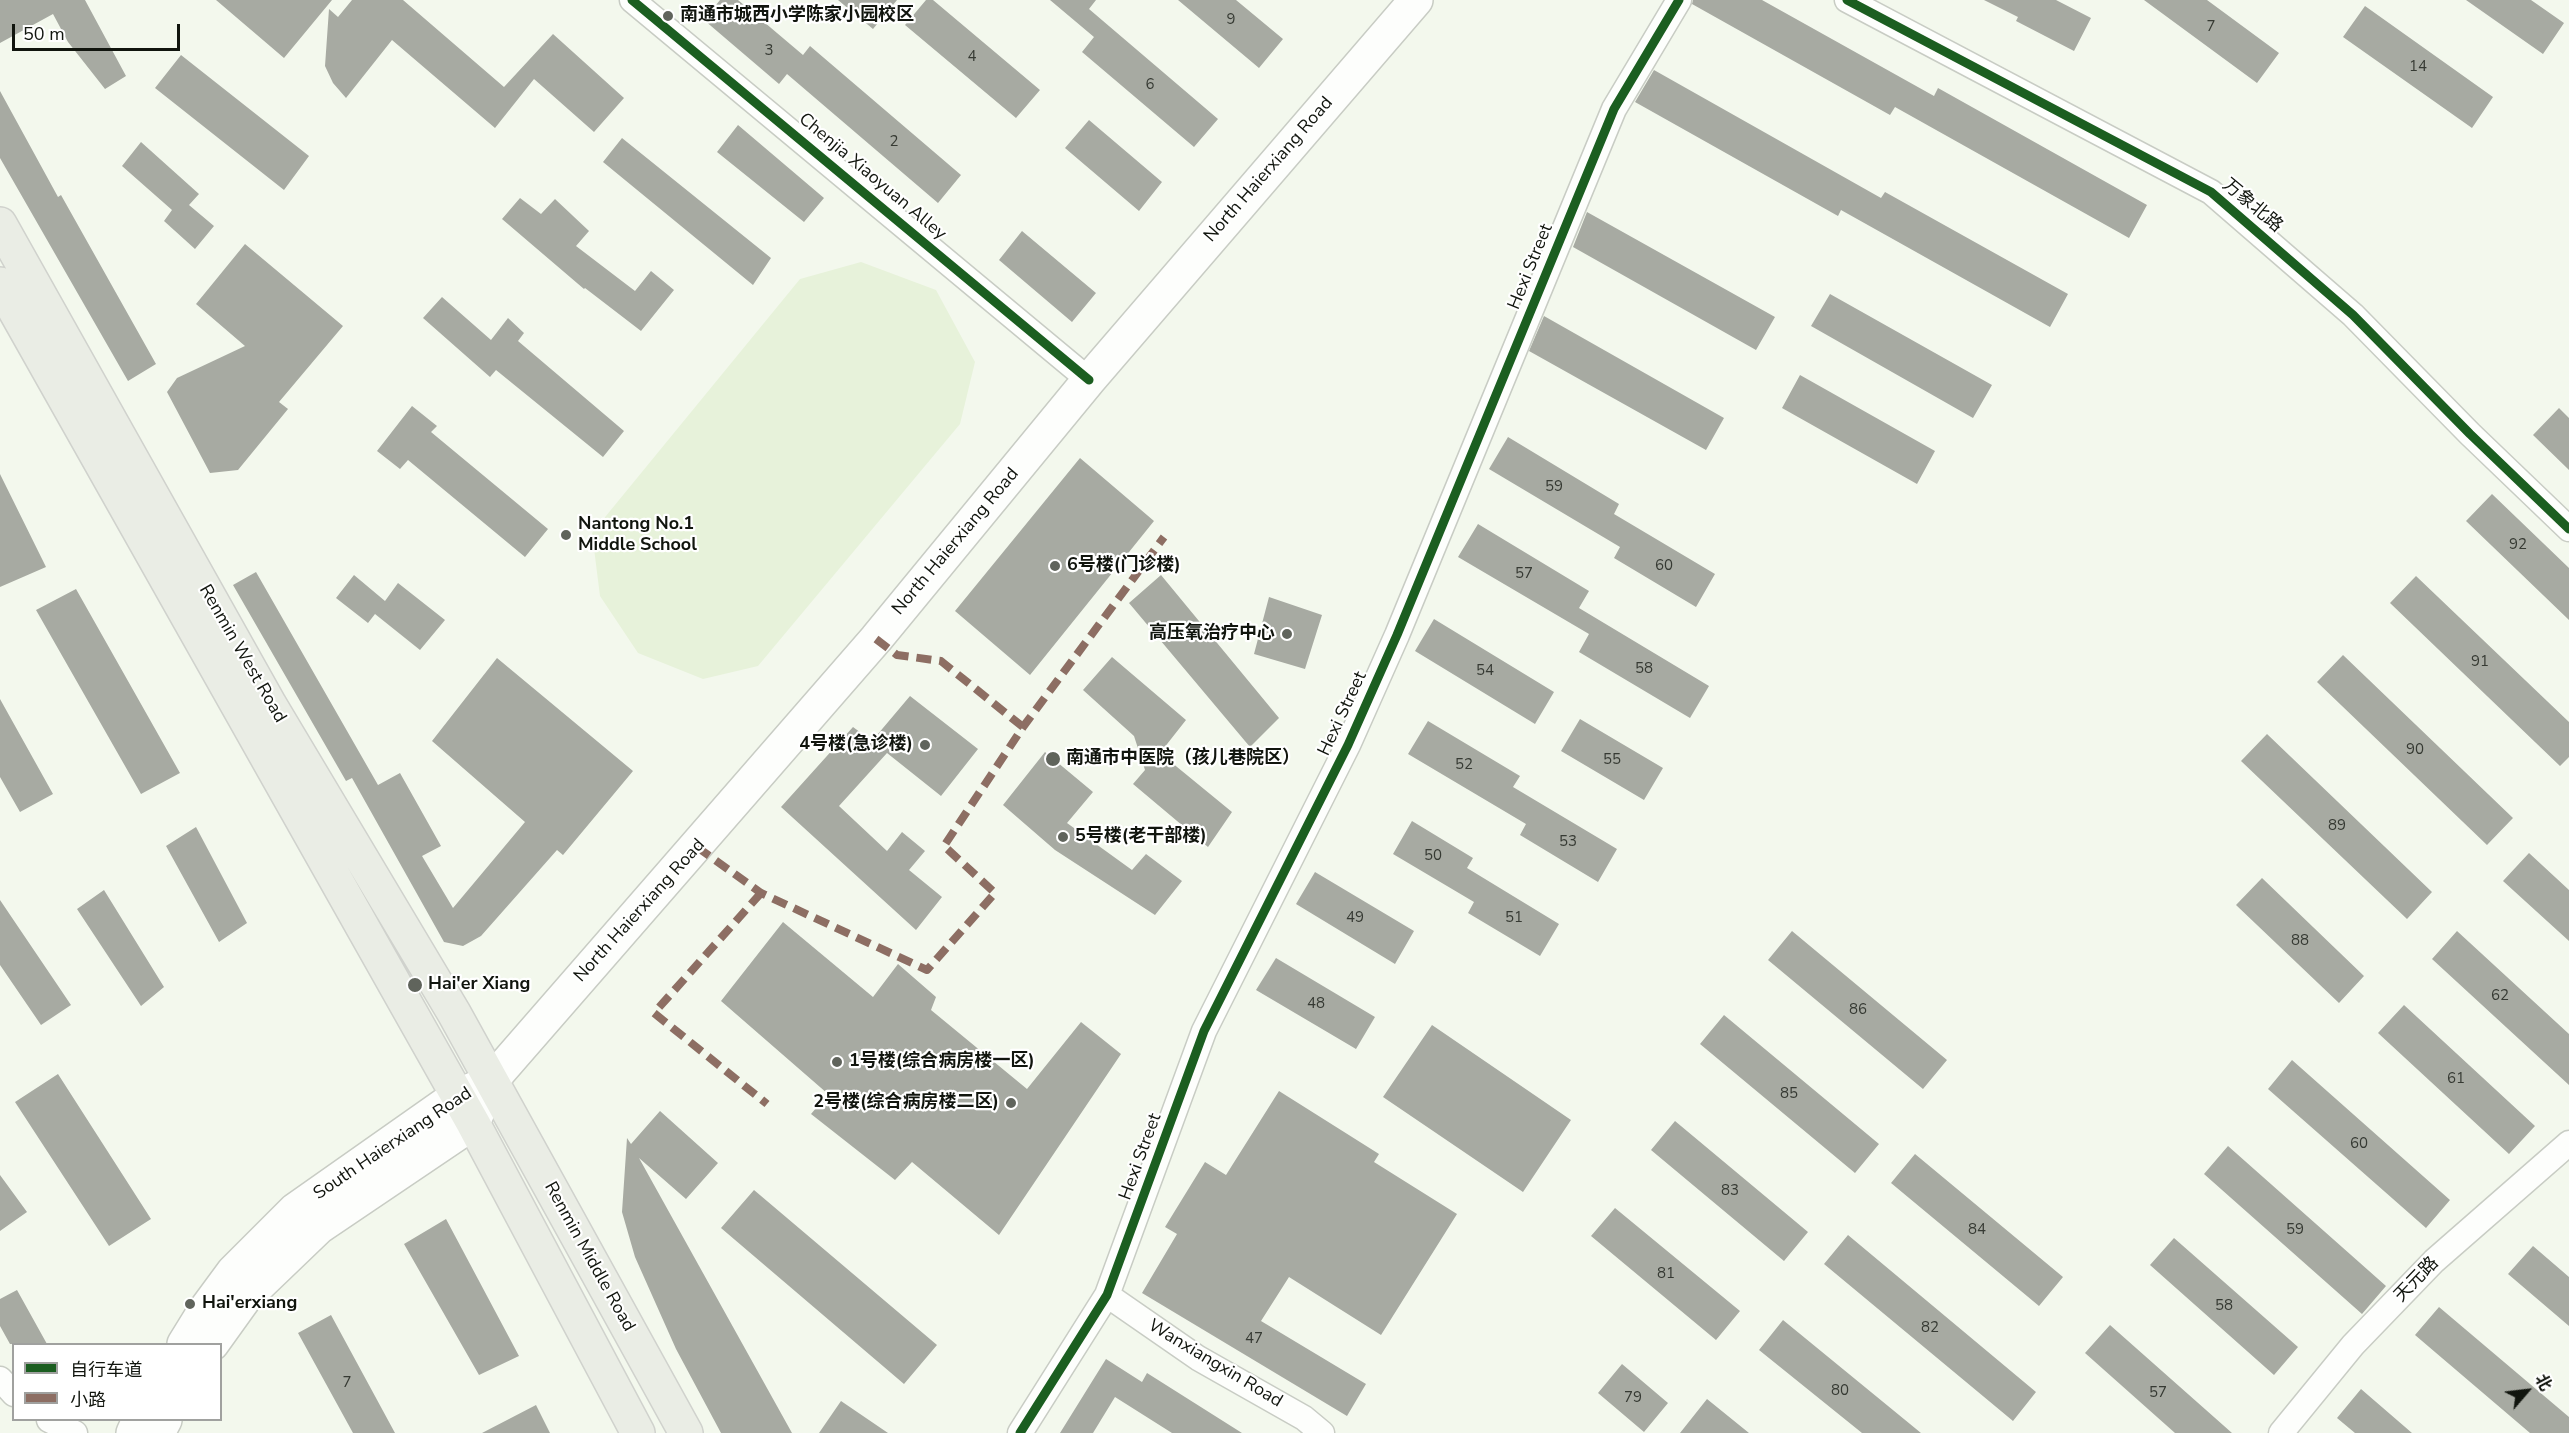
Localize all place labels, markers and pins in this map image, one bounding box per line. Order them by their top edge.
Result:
place label: 南通市城西小学陈家小园校区 [680,5,914,27]
marker: 南通市城西小学陈家小园校区 [661,9,675,23]
place label: Nantong No.1 Middle School [578,514,697,556]
marker: Nantong No.1 Middle School [559,528,573,542]
place label: 6号楼(门诊楼) [1067,555,1181,577]
marker: 6号楼(门诊楼) [1048,559,1062,573]
place label: 高压氧治疗中心 [1149,623,1275,645]
marker: 高压氧治疗中心 [1280,627,1294,641]
place label: 4号楼(急诊楼) [799,734,913,756]
marker: 4号楼(急诊楼) [918,738,932,752]
place label: 南通市中医院（孩儿巷院区） [1066,748,1300,770]
marker: 南通市中医院（孩儿巷院区） [1044,750,1062,768]
place label: 5号楼(老干部楼) [1075,826,1207,848]
marker: 5号楼(老干部楼) [1056,830,1070,844]
place label: Hai'er Xiang [428,974,530,996]
marker: Hai'er Xiang [406,976,424,994]
place label: 1号楼(综合病房楼一区) [849,1051,1035,1073]
marker: 1号楼(综合病房楼一区) [830,1055,844,1069]
place label: 2号楼(综合病房楼二区) [813,1092,999,1114]
marker: 2号楼(综合病房楼二区) [1004,1096,1018,1110]
place label: Hai'erxiang [202,1293,297,1315]
marker: Hai'erxiang [183,1297,197,1311]

